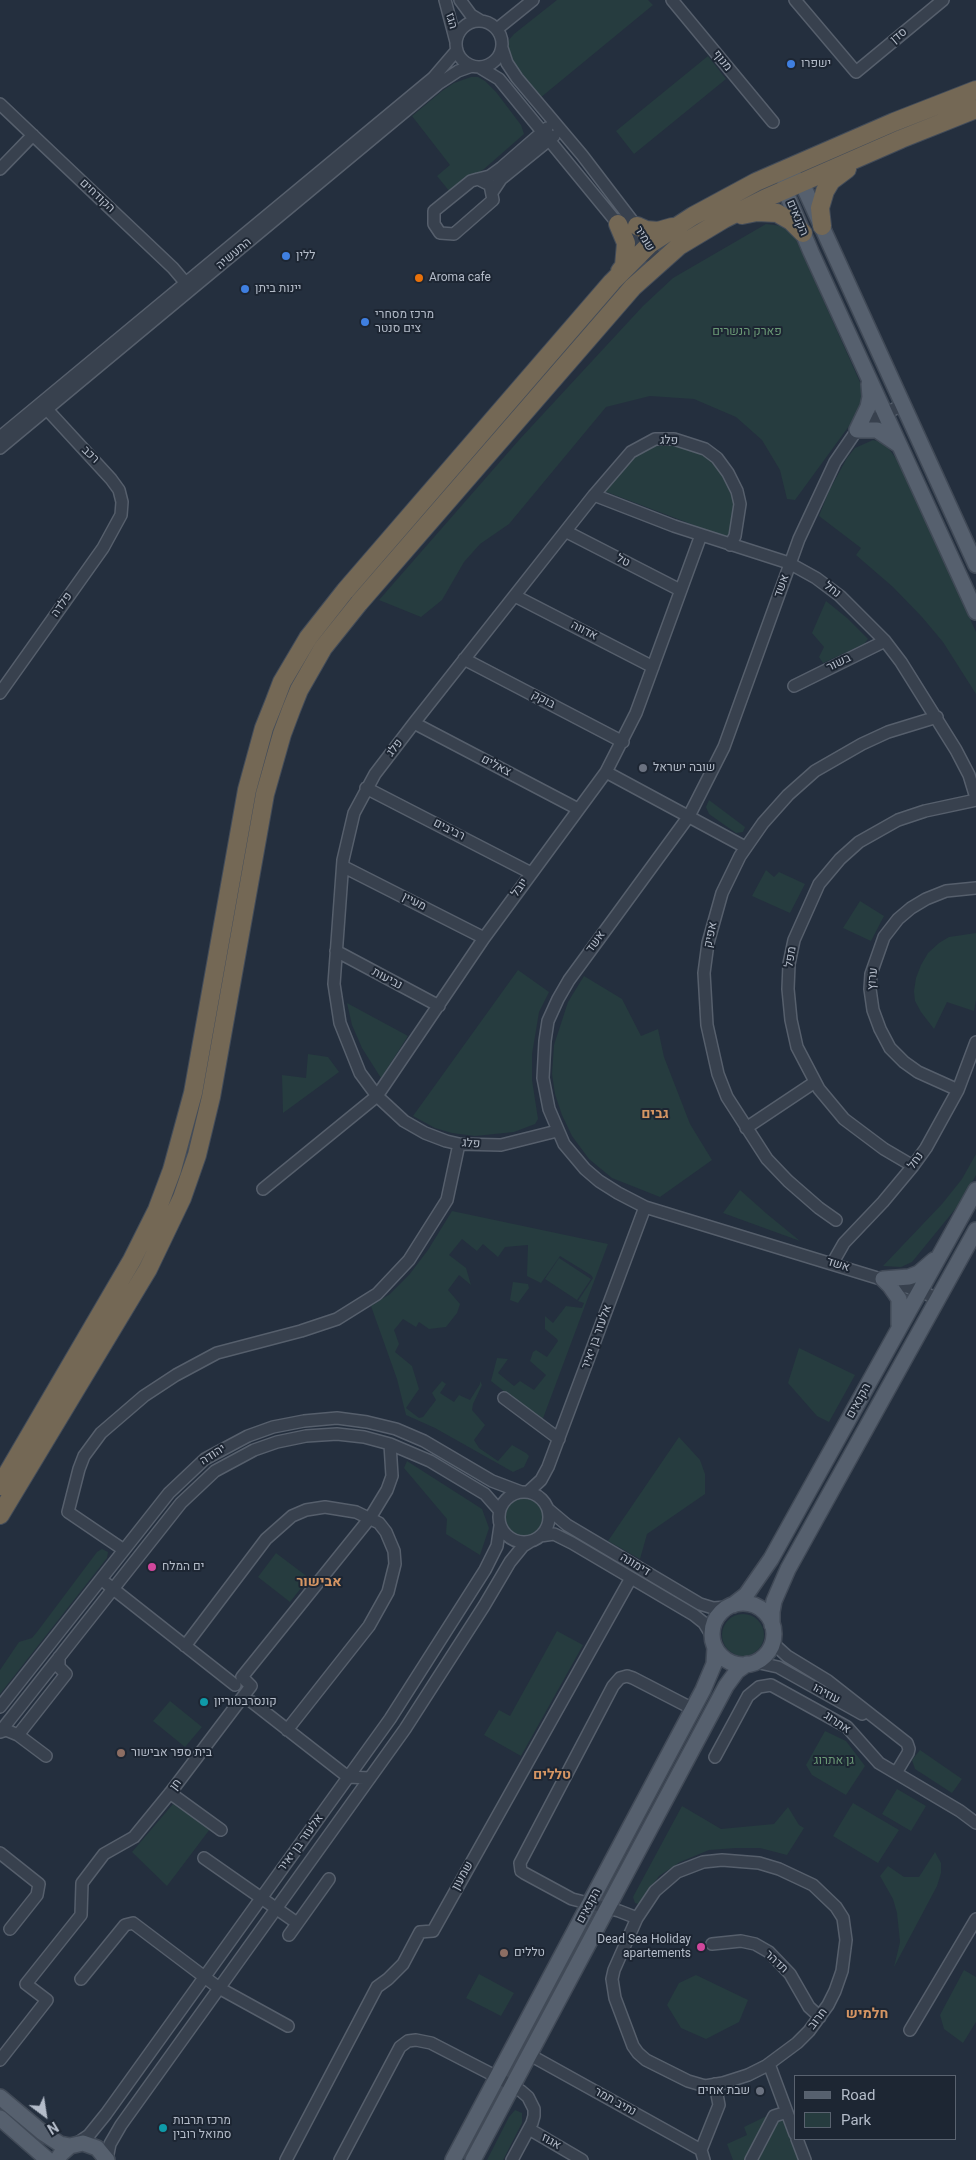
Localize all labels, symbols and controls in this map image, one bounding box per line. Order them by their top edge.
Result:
street label: הגז [442,11,460,31]
street label: סדן [888,25,910,47]
street label: מנוף [709,48,735,74]
place label: ישפרו [801,57,831,71]
marker: ישפרו [785,58,797,70]
street label: הקודחים [76,176,118,216]
street label: הקנאים [783,198,811,238]
street label: שמיר [631,224,657,254]
street label: התעשיה [213,235,255,273]
place label: ללין [296,249,315,263]
marker: ללין [280,250,292,262]
place label: Aroma cafe [429,271,491,285]
marker: Aroma cafe [413,272,425,284]
place label: יינות ביתן [255,282,301,296]
marker: יינות ביתן [239,283,251,295]
place label: מרכז מסחרי צים סנטר [375,308,434,336]
marker: מרכז מסחרי צים סנטר [359,316,371,328]
park label: פארק הנשרים [712,325,782,339]
street label: פלג [660,433,678,449]
street label: רכב [78,443,102,467]
street label: טל [614,552,632,570]
street label: אשד [771,573,793,599]
street label: נחל [821,579,843,601]
street label: פלדה [48,590,76,620]
street label: אדווה [568,618,600,644]
street label: בשור [824,651,854,675]
street label: בוקק [529,688,557,712]
street label: פלג [384,736,406,760]
street label: צאלים [479,752,513,780]
place label: שובה ישראל [653,761,715,775]
marker: שובה ישראל [637,762,649,774]
street label: רביבים [431,816,467,844]
street label: יובל [508,876,532,900]
street label: מעיין [399,890,429,914]
street label: אפיק [701,921,721,949]
street label: אשד [583,928,609,956]
street label: מפל [782,945,800,969]
street label: נביעות [369,965,405,993]
street label: ערוץ [865,967,881,991]
district label: גבים [641,1106,669,1122]
street label: פלג [461,1136,481,1152]
street label: נחל [905,1150,927,1172]
street label: אשד [825,1255,851,1275]
street label: אלעזר בן יאיר [579,1303,615,1371]
street label: הקנאים [844,1381,874,1421]
street label: יהודה [198,1441,228,1469]
street label: דימונה [617,1550,653,1580]
place label: ים המלח [162,1560,204,1574]
marker: ים המלח [146,1561,158,1573]
district label: אבישור [296,1574,342,1590]
street label: עוזיהו [810,1681,842,1707]
place label: קונסרבטוריון [214,1695,277,1709]
marker: קונסרבטוריון [198,1696,210,1708]
street label: אתרוג [821,1709,853,1737]
place label: בית ספר אבישור [131,1746,212,1760]
marker: בית ספר אבישור [115,1747,127,1759]
park label: גן אתרוג [814,1754,854,1768]
district label: טללים [533,1767,571,1783]
street label: חן [167,1776,185,1794]
street label: אלעזר בן יאיר [275,1811,327,1875]
street label: שמעון [449,1859,477,1893]
street label: הקנאים [574,1886,604,1926]
place label: Dead Sea Holiday apartements [597,1933,691,1961]
marker: Dead Sea Holiday apartements [695,1941,707,1953]
place label: טללים [514,1946,545,1960]
marker: טללים [498,1947,510,1959]
street label: תדהר [761,1948,791,1976]
street label: חרוב [805,2005,831,2033]
district label: חלמיש [846,2006,888,2022]
legend [794,2075,956,2140]
place label: שבת אחים [697,2084,750,2098]
street label: נתיב תמר [591,2085,639,2119]
marker: שבת אחים [754,2085,766,2097]
text: Road [841,2086,875,2104]
north arrow [20,2090,70,2140]
text: Park [841,2111,871,2129]
place label: מרכז תרבות סמואל רובין [173,2114,231,2142]
text: N [44,2118,61,2137]
marker: מרכז תרבות סמואל רובין [157,2122,169,2134]
street label: אגוז [539,2131,563,2153]

